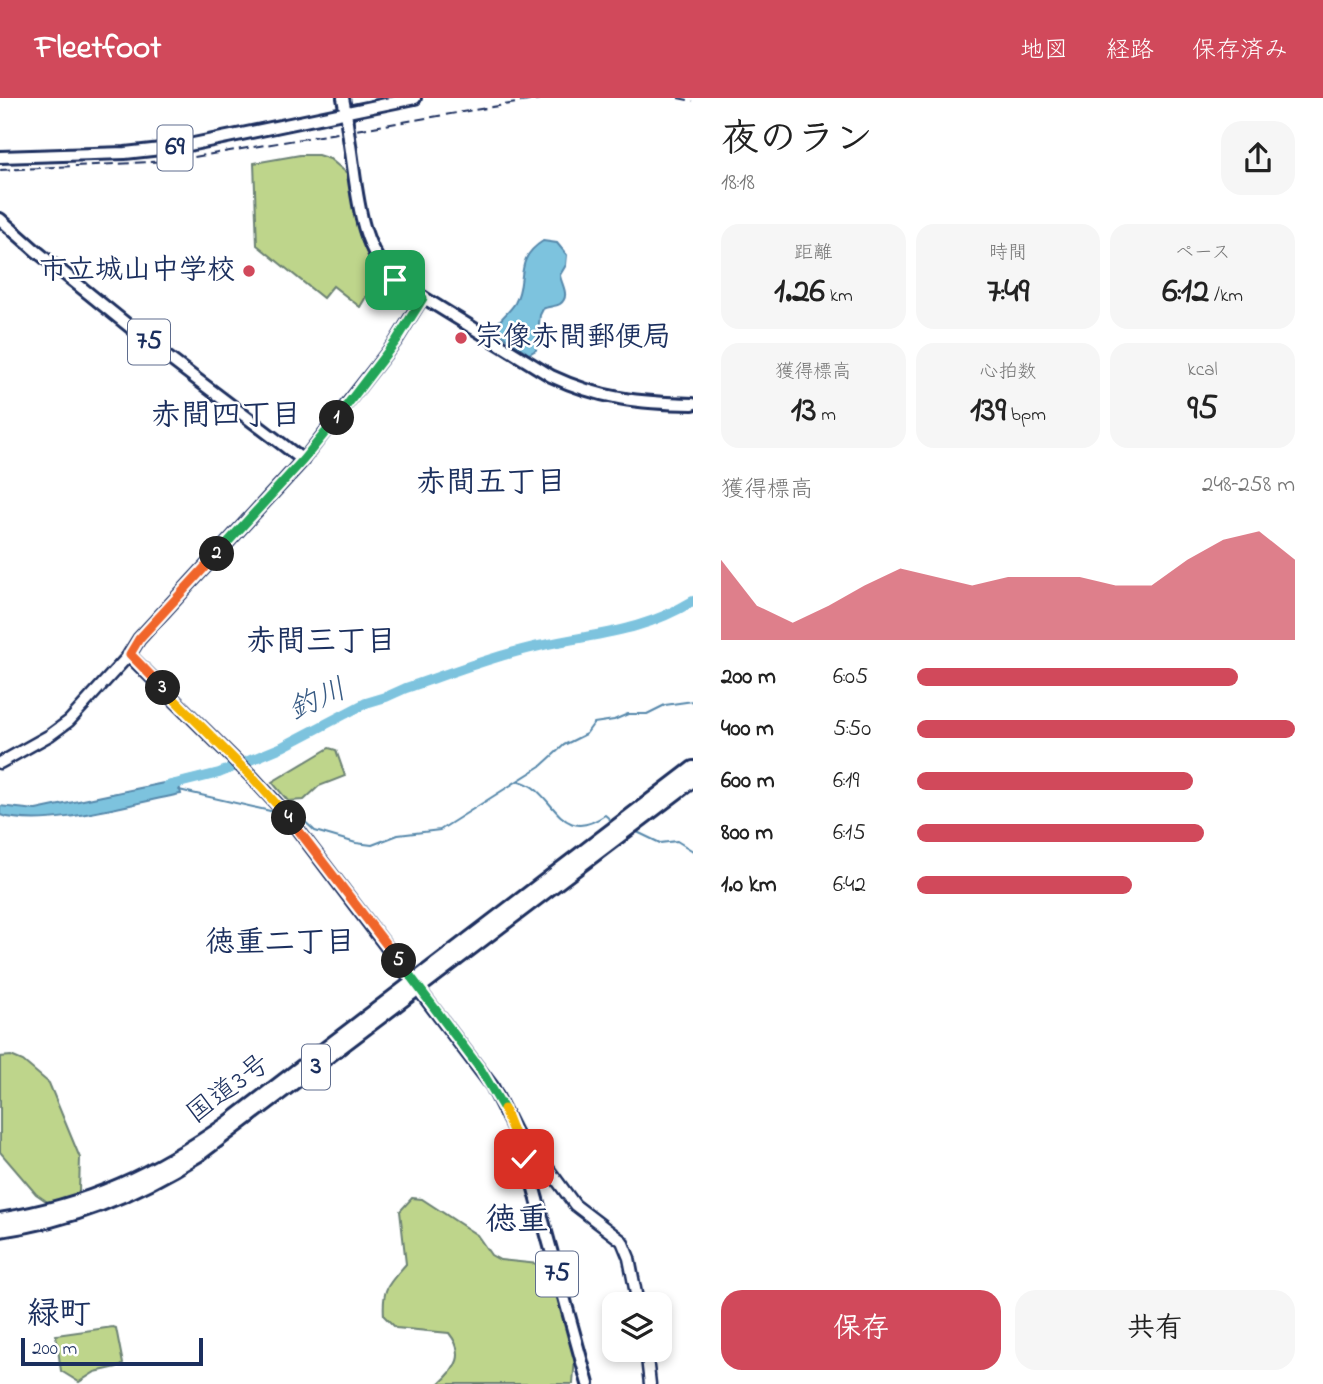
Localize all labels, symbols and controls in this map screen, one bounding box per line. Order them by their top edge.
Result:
text: Fleetfoot [35,25,161,73]
text: 地図 [1020,34,1068,69]
text: 経路 [1106,34,1154,69]
text: 保存済み [1192,34,1288,69]
text: 夜のラン [721,113,873,169]
button: share [1221,121,1295,195]
road number: 69 [158,126,192,170]
text: 18:18 [721,167,755,200]
text: 距離 [794,240,832,267]
text: 時間 [989,240,1027,267]
text: ペース [1175,240,1231,267]
pin [365,250,425,310]
place label: 市立城山中学校 [39,251,235,292]
icon: arrive [376,261,414,299]
marker: 市立城山中学校 [241,263,257,279]
text: 1.26 [774,267,825,318]
text: 7:49 [987,267,1029,318]
text: 6:12 [1162,267,1209,318]
text: km [825,283,853,310]
text: /km [1209,283,1243,310]
place label: 宗像赤間郵便局 [475,318,671,359]
road number: 75 [128,319,170,364]
marker: 宗像赤間郵便局 [453,330,469,346]
text: kcal [1188,357,1218,384]
text: 獲得標高 [775,359,851,386]
text: 心拍数 [979,359,1037,386]
text: 95 [1187,384,1218,435]
text: 13 [791,386,816,437]
text: 139 [970,386,1006,437]
district label: 赤間四丁目 [151,395,301,439]
pin: 1 [320,400,354,436]
text: m [816,402,836,429]
text: bpm [1006,402,1046,429]
text: 1 [333,404,340,431]
district label: 赤間五丁目 [416,462,566,506]
text: 248–258 m [1202,469,1295,502]
text: 獲得標高 [721,474,813,507]
pin: 2 [200,536,234,572]
text: 2 [212,540,221,567]
district label: 赤間三丁目 [246,621,396,665]
text: 200 m [721,661,776,694]
text: 6:05 [833,661,868,694]
water label: 釣川 [282,669,354,733]
pin: 3 [146,670,180,706]
text: 3 [159,674,166,701]
text: 400 m [721,713,774,746]
text: 5:50 [833,713,871,746]
text: 600 m [721,765,775,798]
text: 6:19 [833,765,859,798]
pin: 4 [272,800,306,836]
text: 4 [285,804,292,831]
text: 800 m [721,817,773,850]
text: 6:15 [833,817,866,850]
text: 1.0 km [721,869,777,902]
text: 6:42 [833,869,866,902]
district label: 徳重二丁目 [205,922,355,966]
pin: 5 [382,944,416,978]
text: 5 [393,947,404,974]
road number: 3 [302,1044,330,1090]
street label: 国道3号 [178,1045,280,1135]
pin [494,1129,554,1189]
icon: check [505,1140,543,1178]
district label: 徳重 [485,1198,549,1245]
road number: 75 [536,1252,578,1296]
button: 保存 [721,1290,1001,1370]
button: 共有 [1015,1290,1295,1370]
district label: 緑町 [27,1292,91,1339]
map controls [602,1292,672,1362]
button: layers [602,1292,672,1362]
scale bar [21,1335,203,1367]
text: 200 m [32,1336,77,1363]

